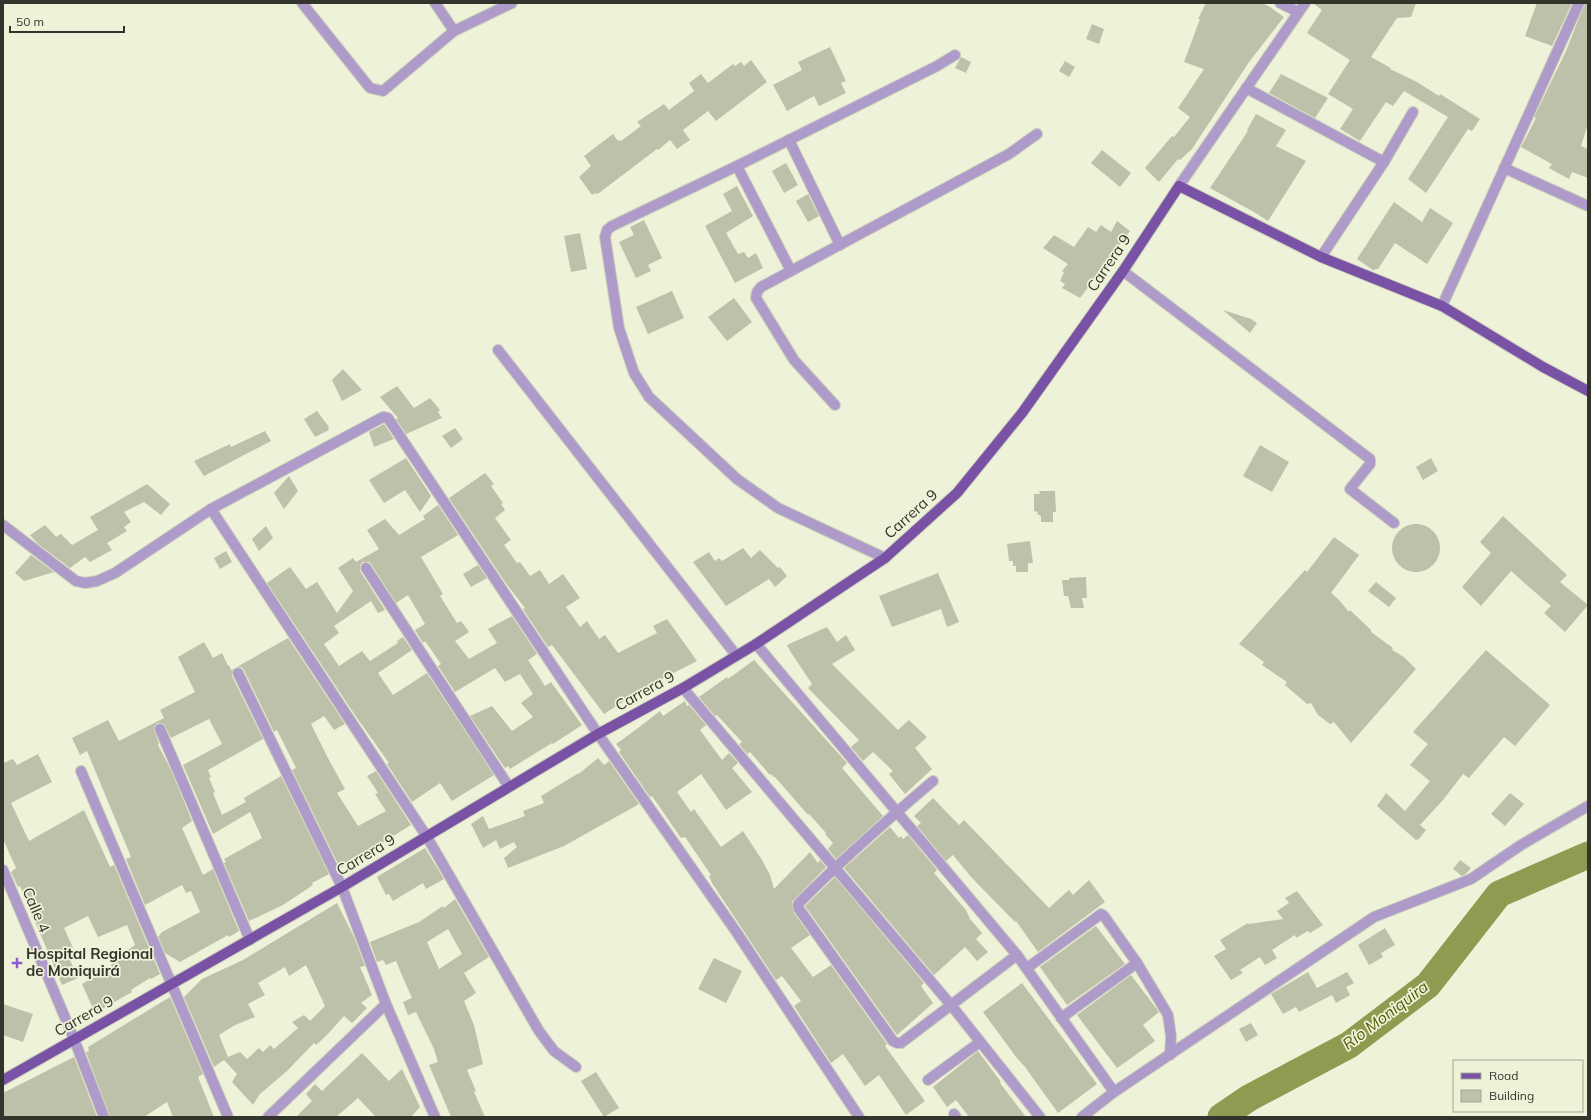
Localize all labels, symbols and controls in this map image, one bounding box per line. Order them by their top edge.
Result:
scale bar [10,8,124,34]
text: 50 m [16,14,44,29]
street label: Carrera 9 [1082,230,1135,295]
street label: Carrera 9 [880,485,941,543]
street label: Carrera 9 [612,666,678,715]
street label: Carrera 9 [333,830,399,880]
street label: Calle 4 [18,884,54,935]
place label: Hospital Regional de Moniquirá [26,944,153,980]
marker: Hospital Regional de Moniquirá [11,957,23,969]
water label: Río Moniquira [1338,976,1432,1054]
street label: Carrera 9 [51,991,117,1040]
legend [1453,1060,1583,1112]
text: Road [1489,1068,1518,1083]
text: Building [1489,1088,1534,1103]

